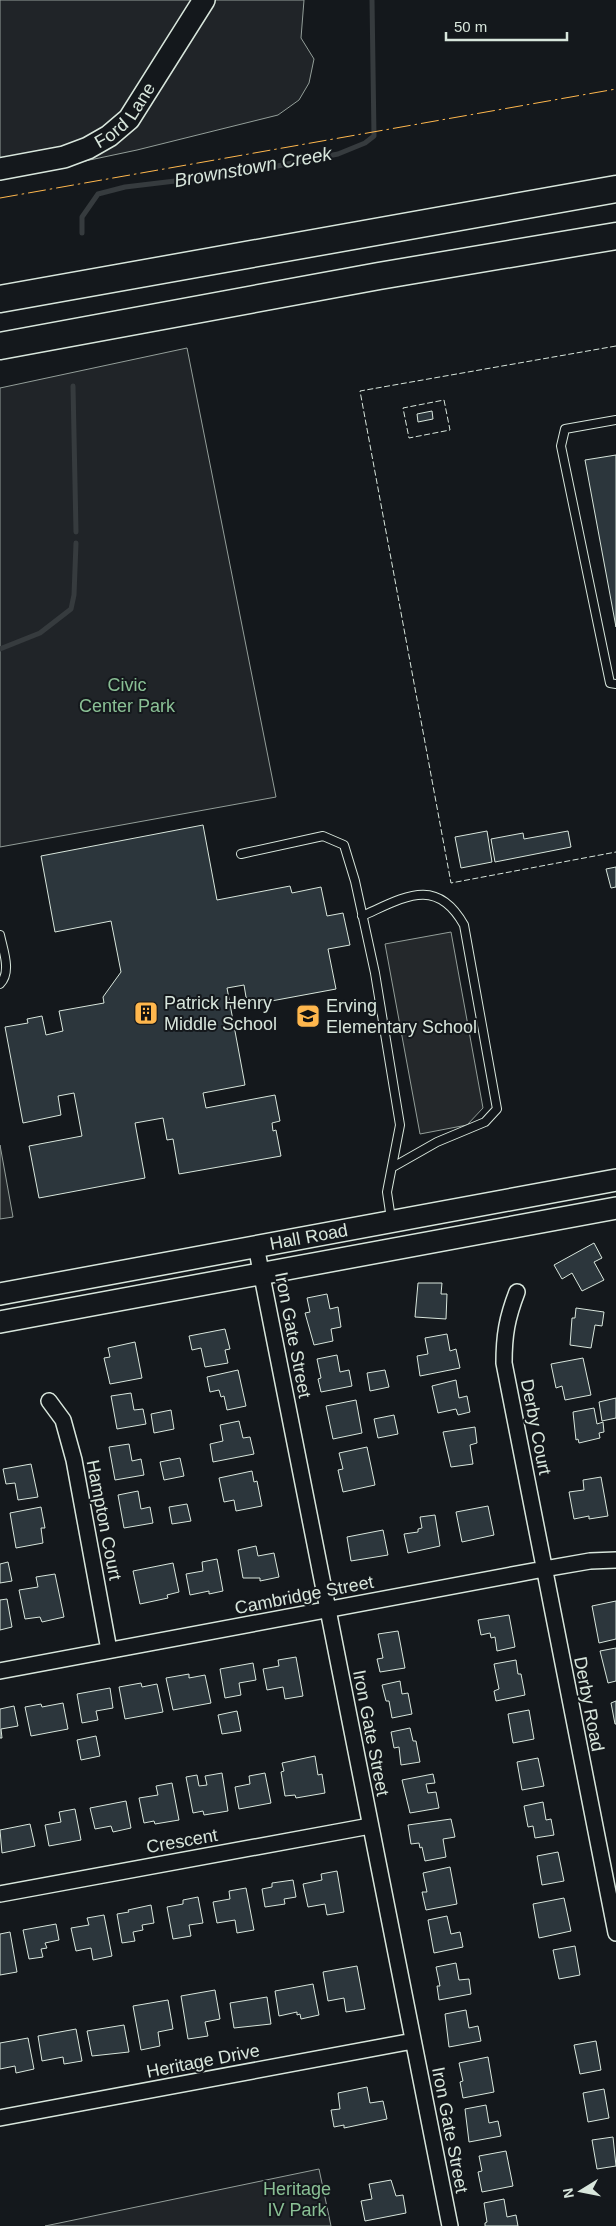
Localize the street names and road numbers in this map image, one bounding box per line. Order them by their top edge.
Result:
street label: Ford Lane [91,79,159,152]
street label: Hall Road [268,1220,349,1254]
street label: Iron Gate Street [271,1270,315,1400]
street label: Derby Court [517,1377,555,1477]
street label: Hampton Court [83,1458,125,1582]
street label: Cambridge Street [233,1572,375,1618]
street label: Derby Road [570,1655,608,1753]
street label: Iron Gate Street [349,1668,393,1798]
street label: Crescent [145,1825,219,1857]
street label: Heritage Drive [145,2040,261,2082]
street label: Iron Gate Street [428,2065,472,2195]

